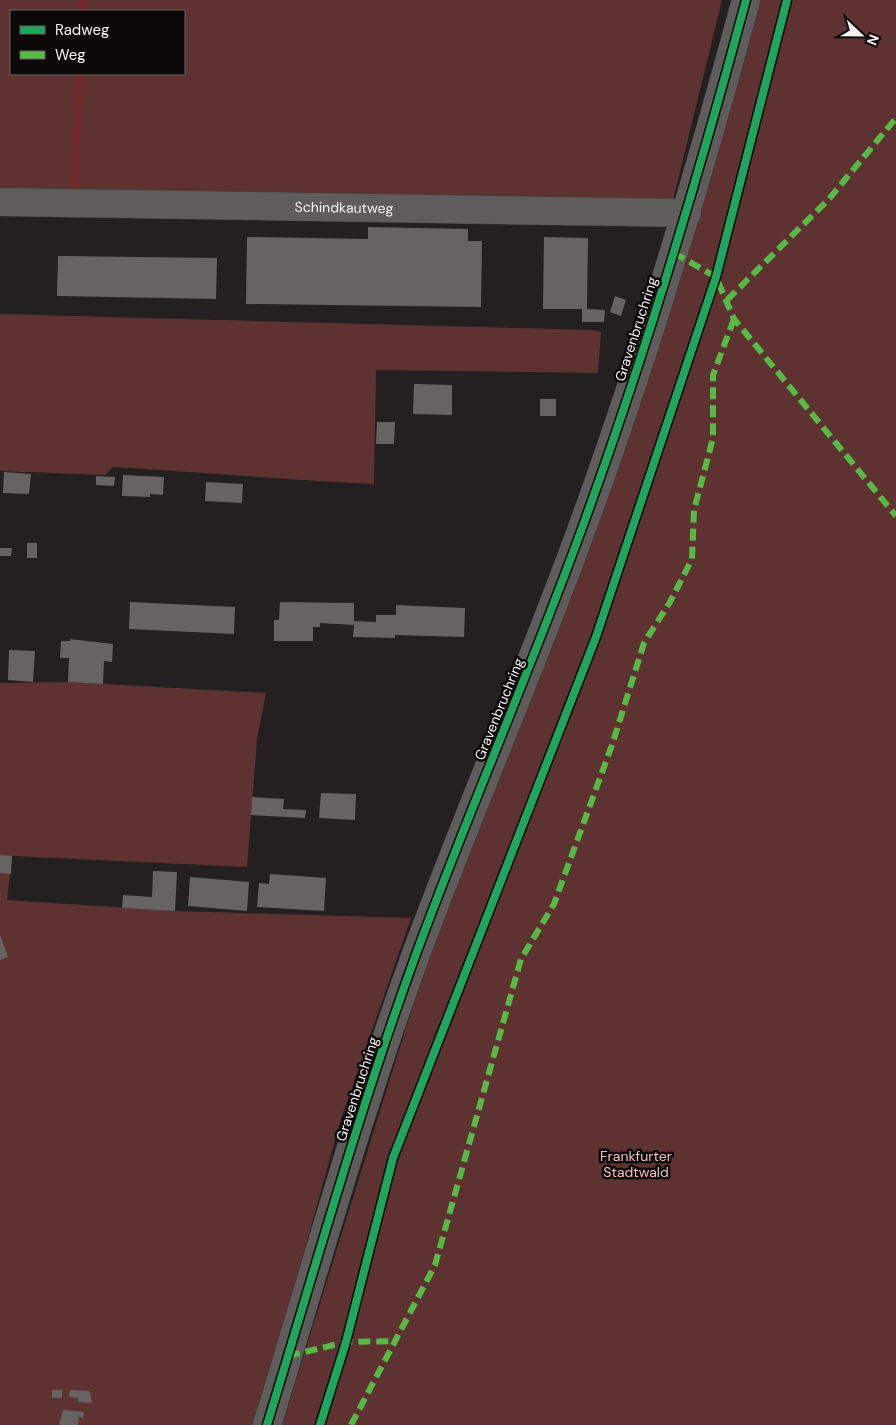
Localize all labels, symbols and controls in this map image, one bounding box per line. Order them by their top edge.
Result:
legend [10,10,185,75]
north arrow [836,10,886,60]
text: Radweg [55,20,109,40]
text: N [863,32,883,48]
text: Weg [55,45,86,65]
street label: Schindkautweg [294,198,394,217]
street label: Gravenbruchring [611,274,661,383]
street label: Gravenbruchring [470,655,528,763]
street label: Gravenbruchring [332,1034,382,1143]
park label: Frankfurter Stadtwald [600,1147,672,1181]

